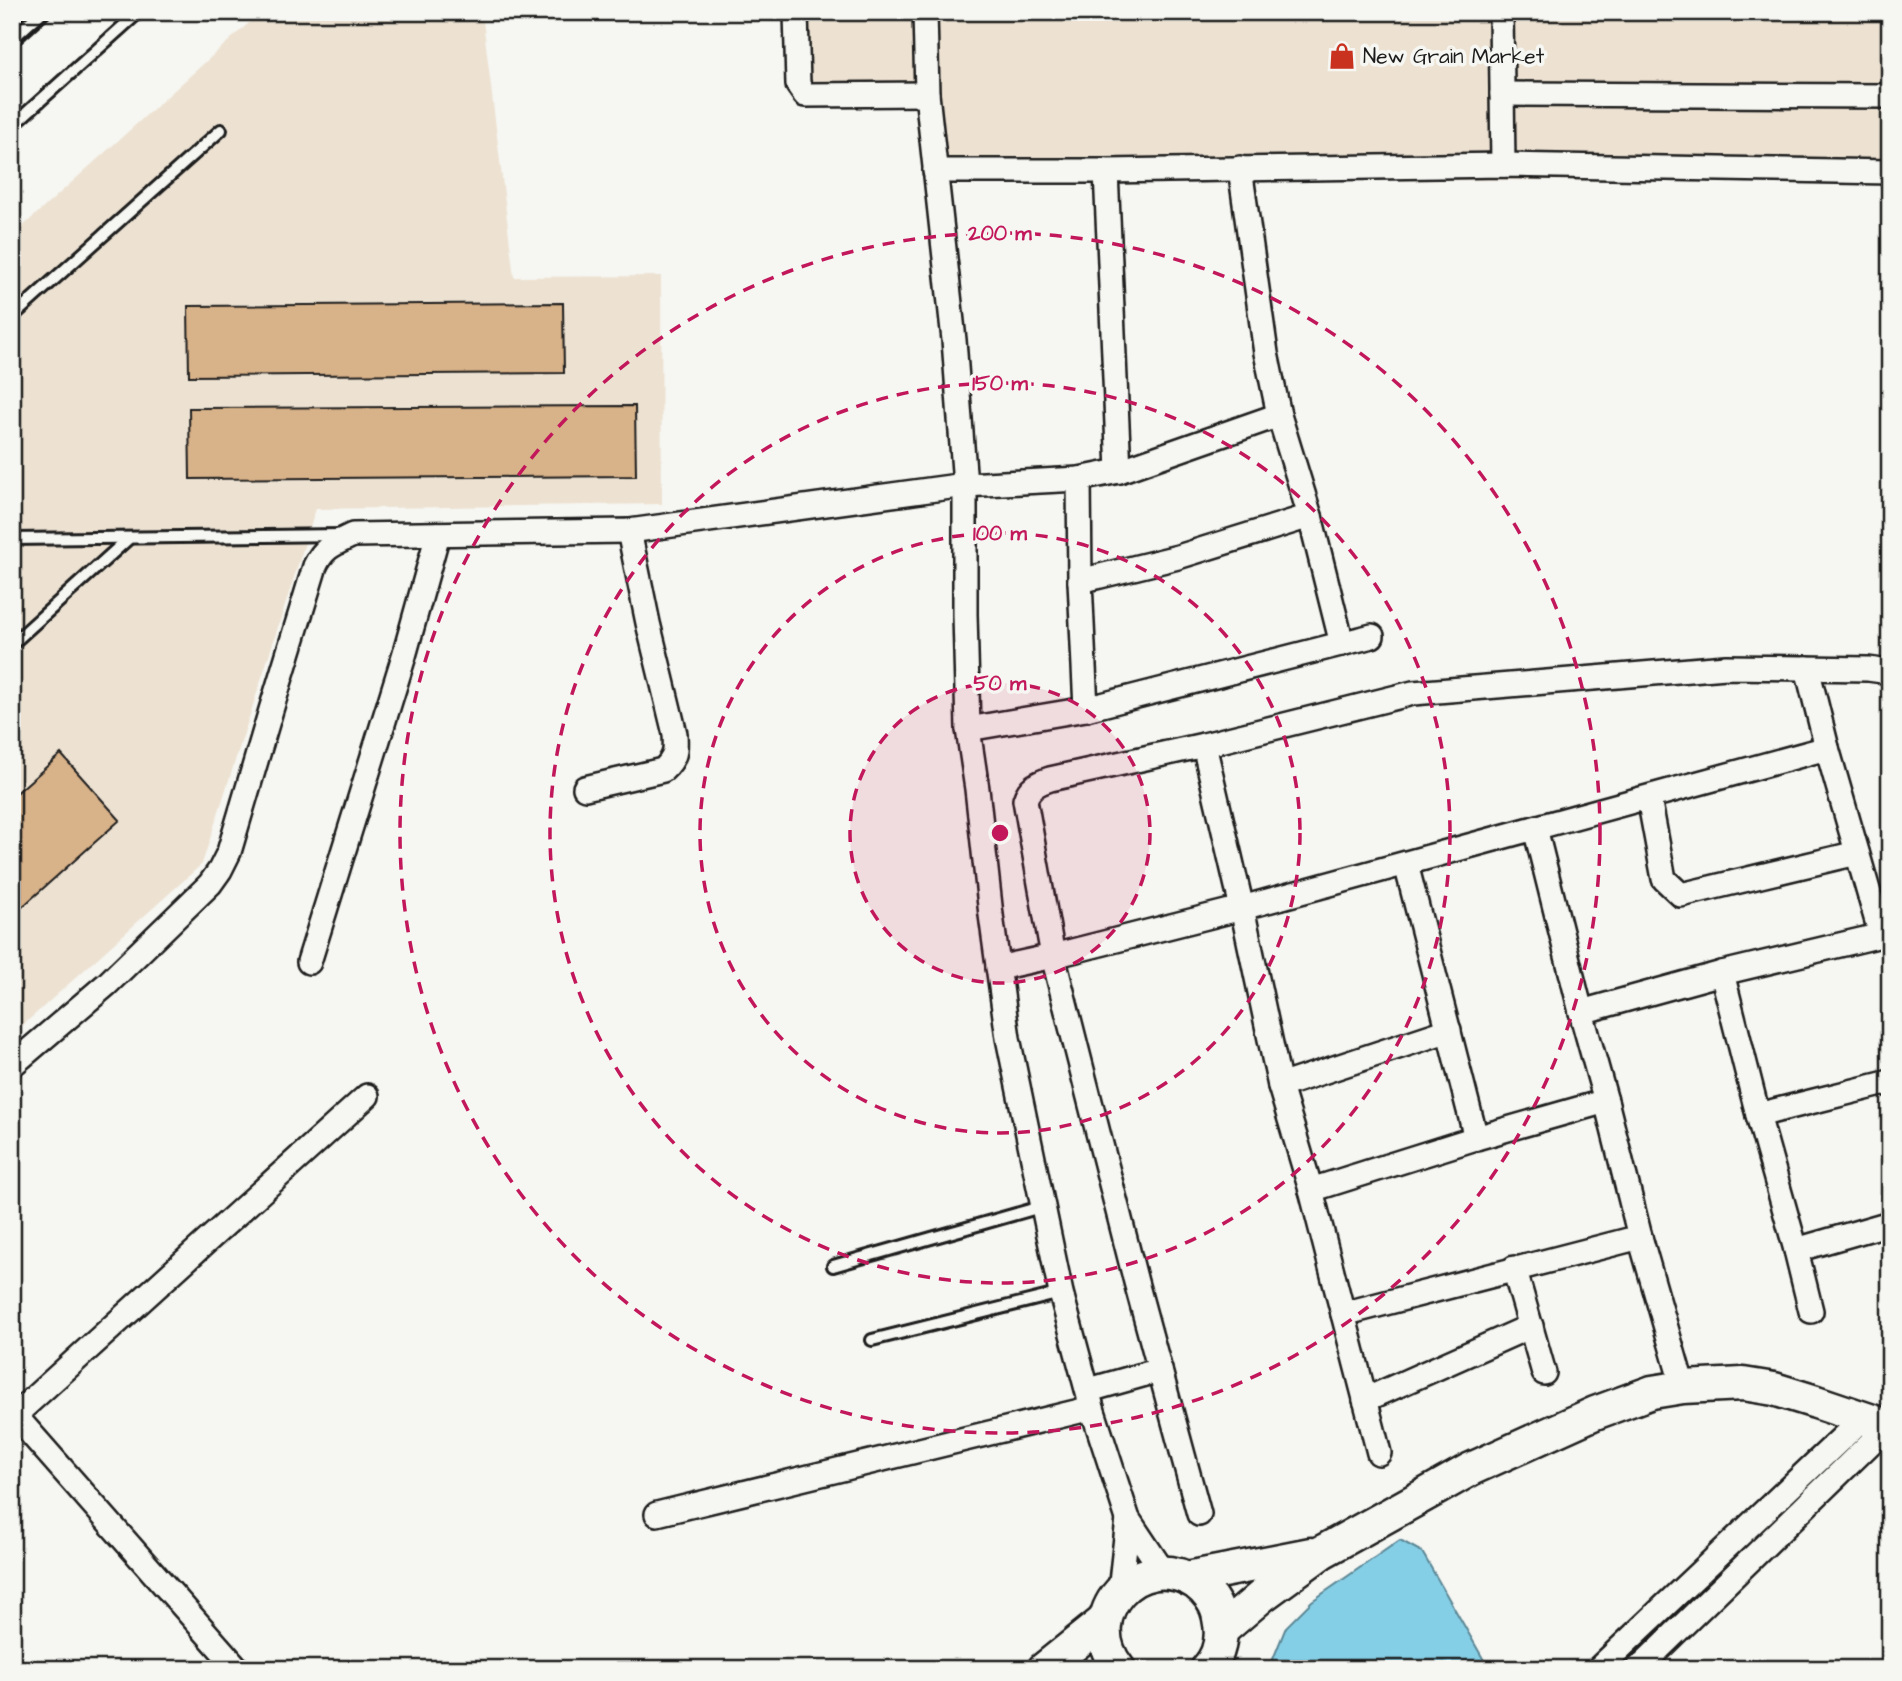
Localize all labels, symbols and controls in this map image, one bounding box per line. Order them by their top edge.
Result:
shop icon: New Grain Market [1327,41,1357,71]
place label: New Grain Market [1363,42,1545,71]
text: 200 m [967,219,1032,248]
text: 150 m [972,369,1028,398]
text: 100 m [973,519,1028,548]
text: 50 m [974,669,1027,698]
centre of rings [988,821,1012,845]

